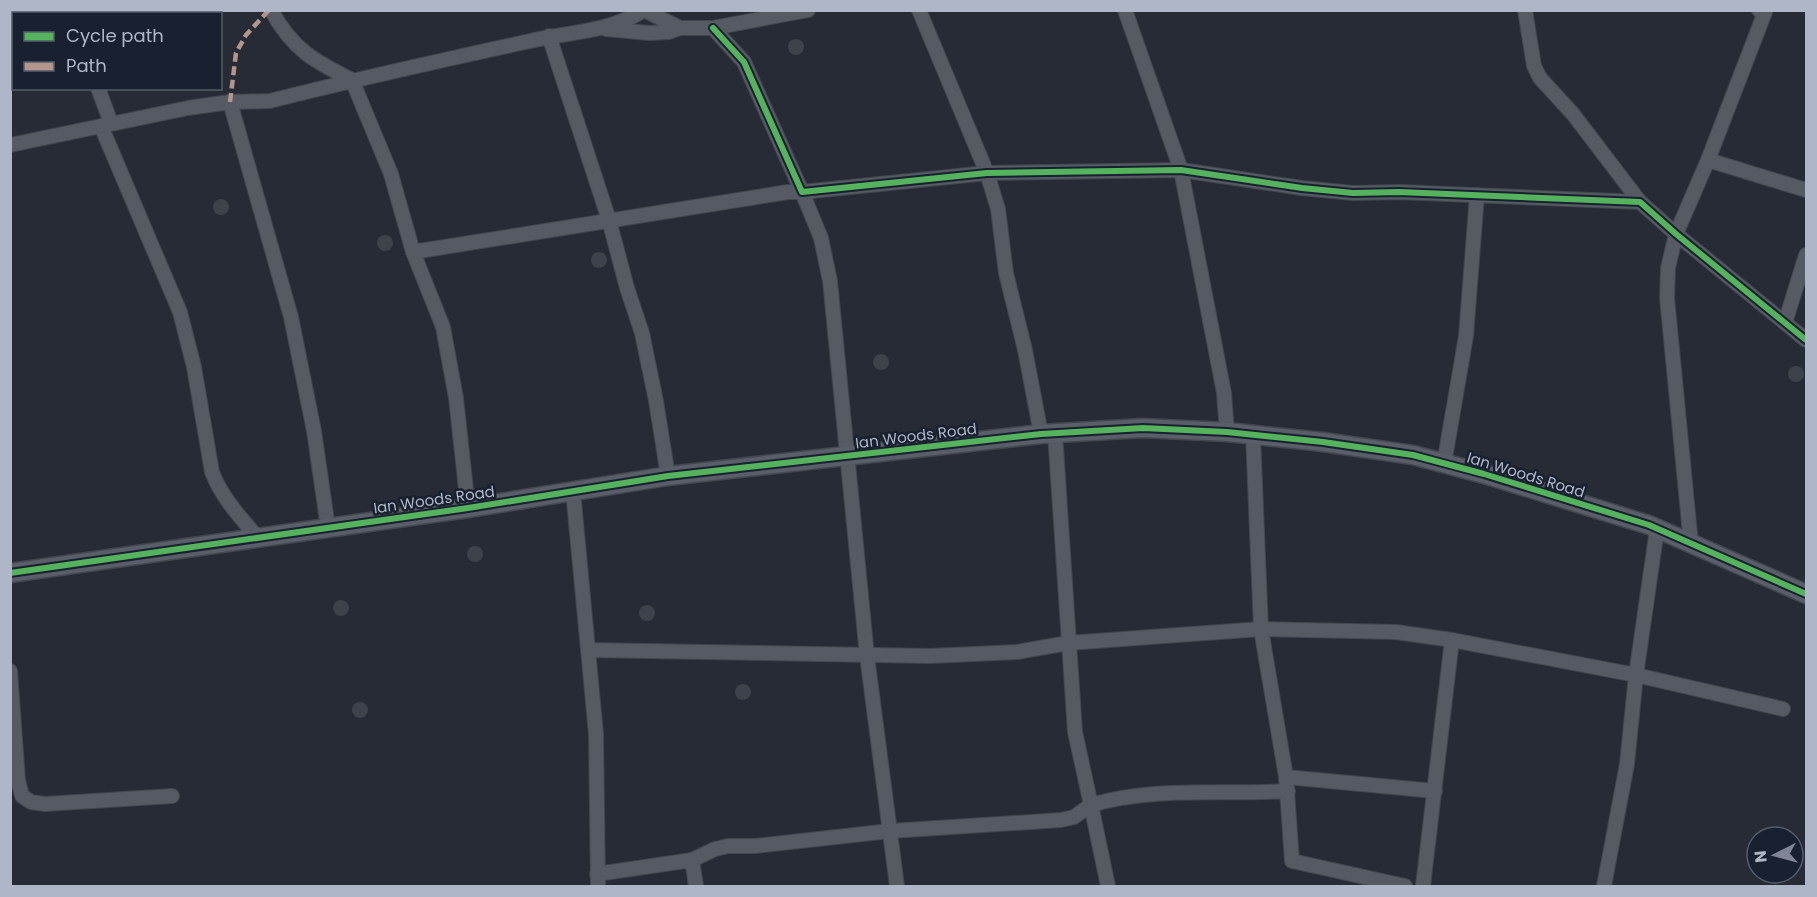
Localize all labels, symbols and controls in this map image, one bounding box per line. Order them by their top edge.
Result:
legend [12,12,222,90]
text: Cycle path [66,23,164,48]
text: Path [66,53,107,78]
street label: Ian Woods Road [854,418,978,453]
street label: Ian Woods Road [1465,447,1588,502]
street label: Ian Woods Road [372,481,496,518]
north arrow [1745,825,1805,885]
text: N [1749,849,1773,864]

